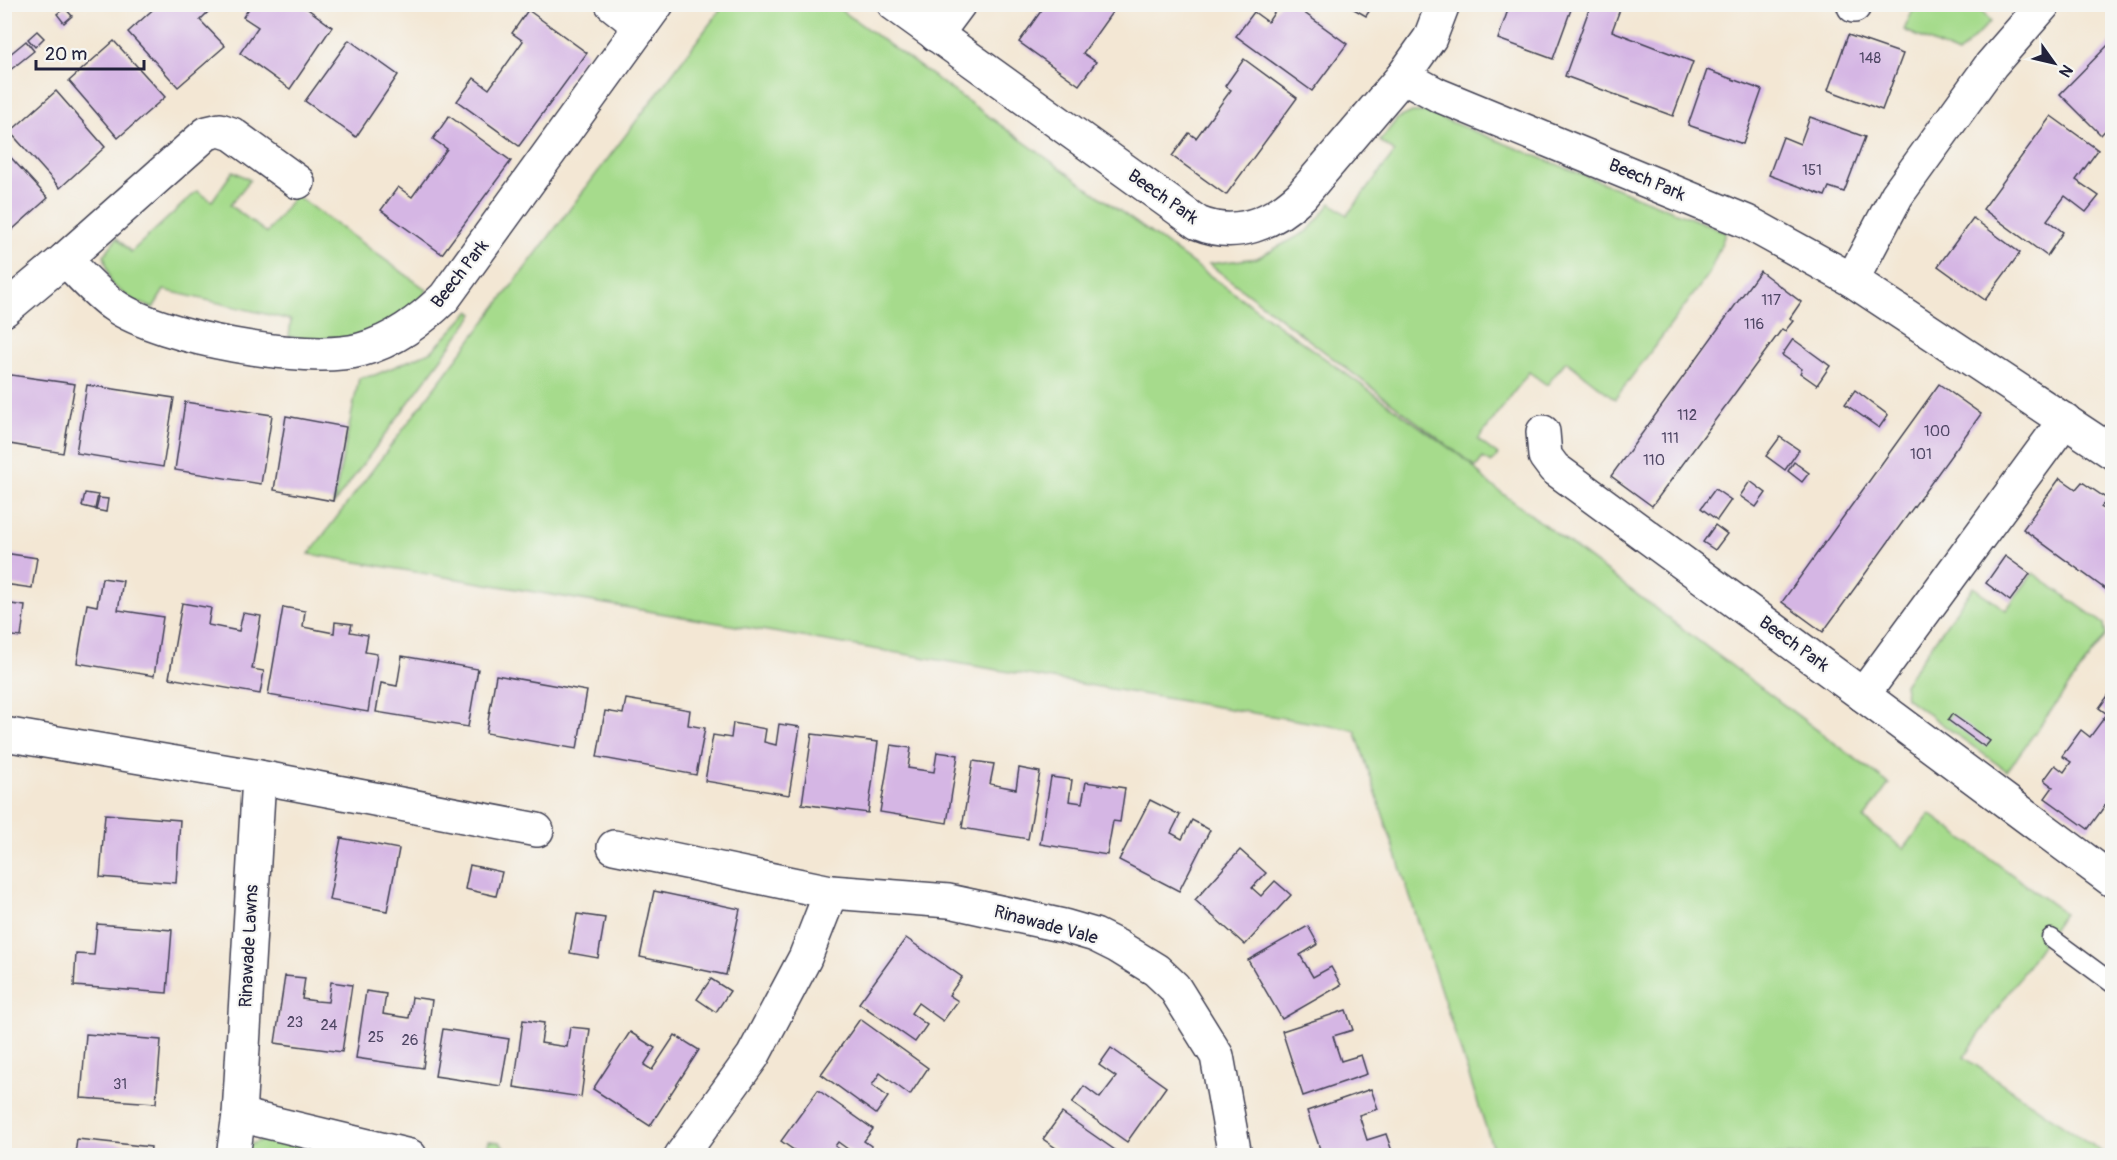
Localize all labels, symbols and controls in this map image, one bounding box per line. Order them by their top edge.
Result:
scale bar [36,33,144,71]
north arrow [2024,33,2084,93]
text: 20 m [45,43,87,66]
house number: 148 [1859,49,1881,68]
text: N [2054,61,2077,81]
street label: Beech Park [1605,154,1689,207]
house number: 151 [1802,161,1822,180]
street label: Beech Park [1123,164,1203,230]
street label: Beech Park [426,235,494,313]
house number: 117 [1761,291,1781,310]
house number: 116 [1744,315,1764,334]
house number: 112 [1677,406,1697,425]
house number: 100 [1924,422,1950,441]
house number: 111 [1661,429,1679,448]
house number: 101 [1910,445,1932,464]
house number: 110 [1643,451,1665,470]
street label: Beech Park [1754,611,1834,677]
street label: Rinawade Lawns [234,884,264,1008]
street label: Rinawade Vale [992,900,1101,950]
house number: 23 [287,1013,303,1032]
house number: 24 [320,1016,338,1035]
house number: 25 [368,1028,384,1047]
house number: 26 [401,1031,419,1050]
house number: 31 [113,1075,127,1094]

